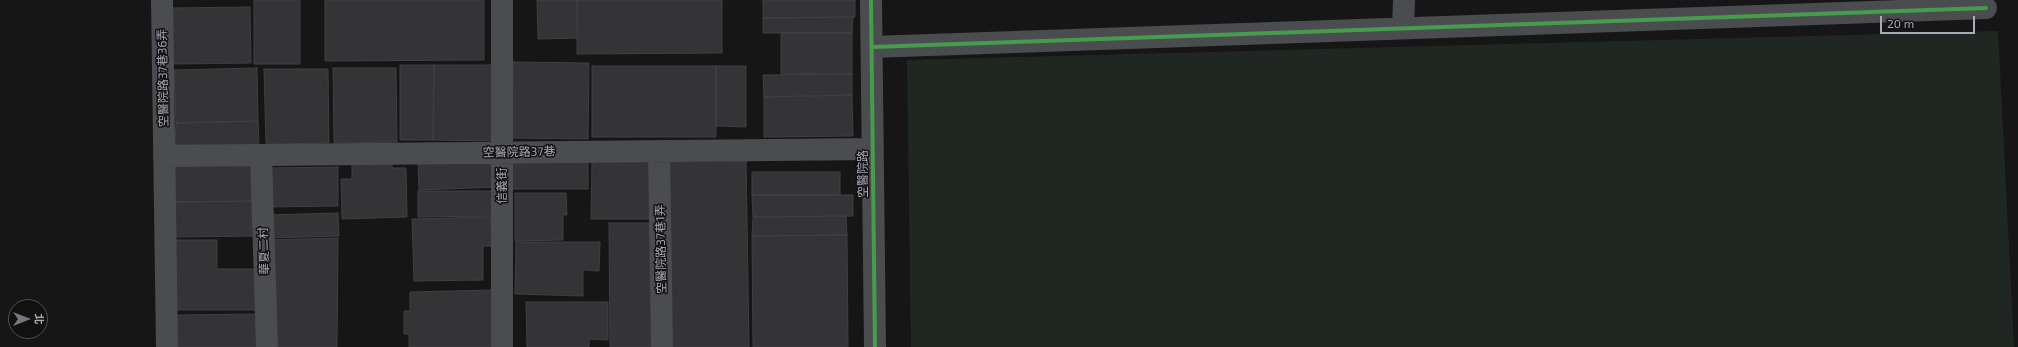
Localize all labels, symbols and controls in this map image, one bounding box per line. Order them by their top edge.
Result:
scale bar [1882,8,1977,34]
text: 20 m [1887,16,1914,30]
street label: 空醫院路37巷36弄 [155,29,171,127]
street label: 空醫院路37巷 [482,144,556,160]
street label: 空醫院路 [856,150,870,198]
street label: 信義街 [495,168,509,204]
street label: 空醫院路37巷1弄 [653,204,669,294]
street label: 華夏二村 [256,227,272,275]
north arrow [8,299,48,339]
text: 北 [33,314,46,325]

